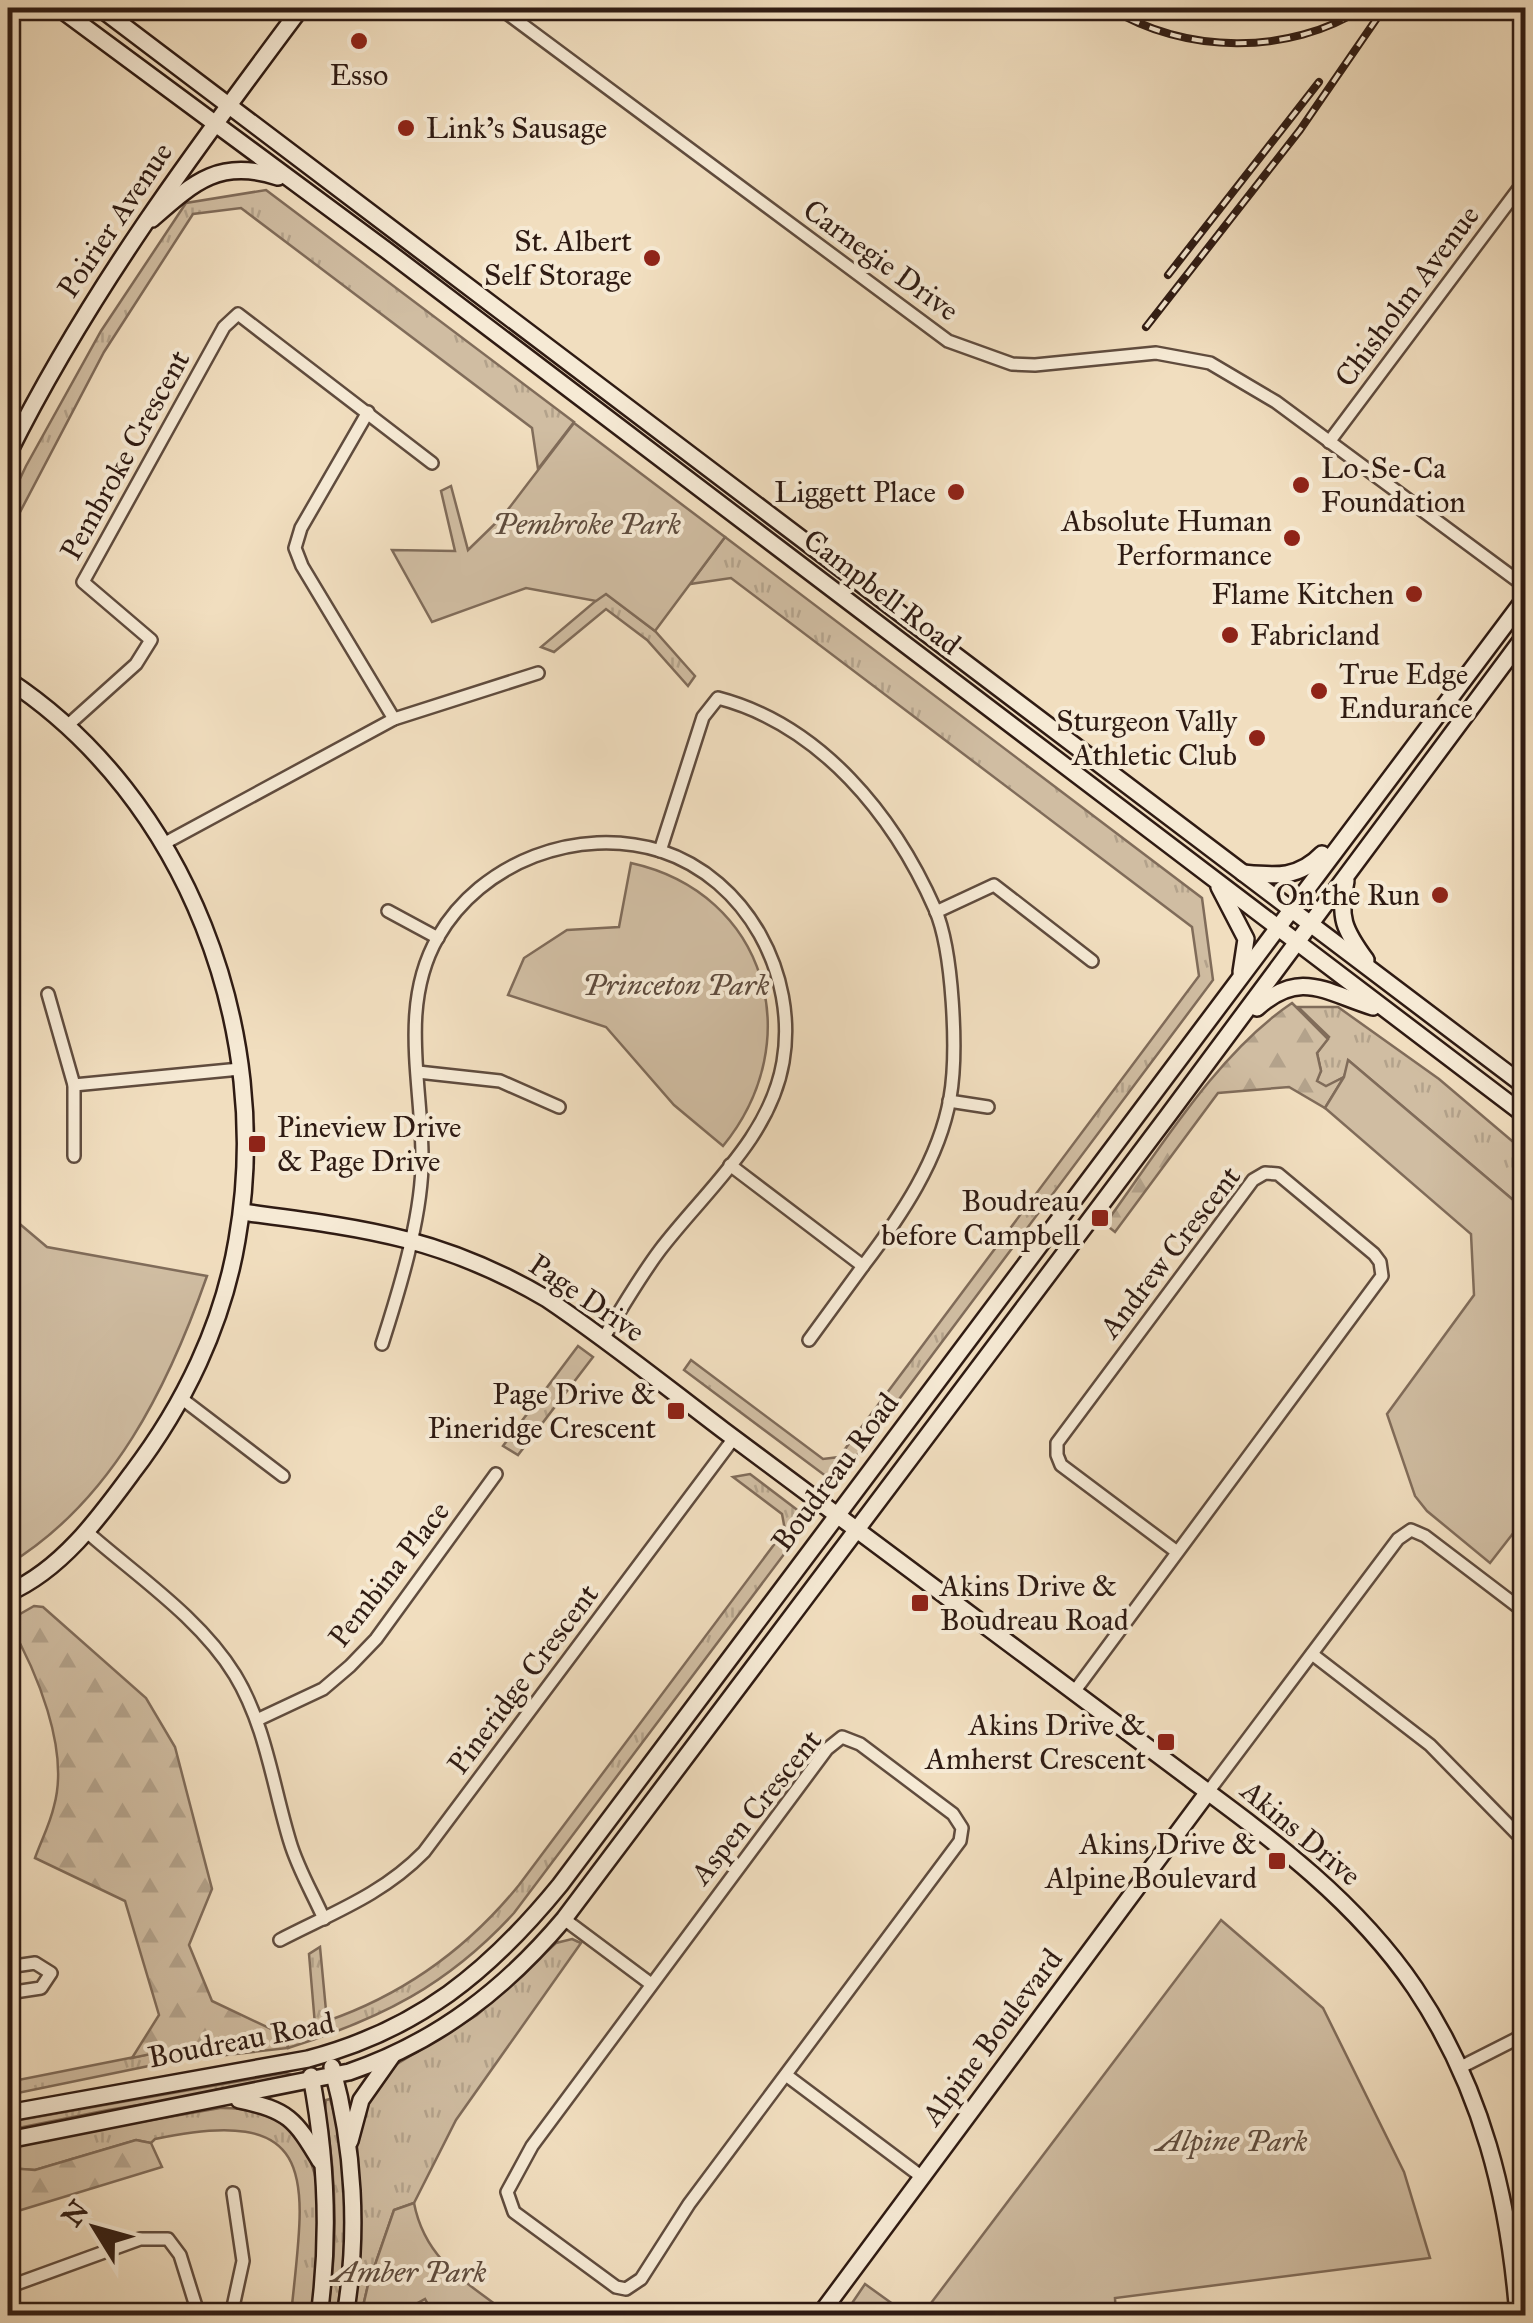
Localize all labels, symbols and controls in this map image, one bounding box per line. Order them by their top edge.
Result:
marker: Esso [348,30,370,52]
place label: Esso [330,57,388,93]
place label: Link's Sausage [426,110,607,146]
marker: Link's Sausage [395,117,417,139]
street label: Poirier Avenue [50,135,180,305]
street label: Carnegie Drive [796,192,966,328]
street label: Chisholm Avenue [1327,198,1487,394]
place label: St. Albert Self Storage [484,223,632,293]
marker: St. Albert Self Storage [641,247,663,269]
street label: Pembroke Crescent [53,344,198,566]
place label: Lo-Se-Ca Foundation [1321,450,1466,520]
place label: Liggett Place [774,474,936,510]
marker: Lo-Se-Ca Foundation [1290,474,1312,496]
marker: Liggett Place [945,481,967,503]
place label: Absolute Human Performance [1060,503,1272,573]
park label: Pembroke Park [493,506,681,542]
street label: Campbell Road [796,521,968,663]
marker: Absolute Human Performance [1281,527,1303,549]
place label: Flame Kitchen [1212,576,1394,612]
marker: Flame Kitchen [1403,583,1425,605]
place label: Fabricland [1250,617,1380,653]
marker: Fabricland [1219,624,1241,646]
place label: True Edge Endurance [1339,656,1473,726]
marker: True Edge Endurance [1308,680,1330,702]
place label: Sturgeon Vally Athletic Club [1056,703,1238,773]
marker: Sturgeon Vally Athletic Club [1246,727,1268,749]
place label: On the Run [1275,877,1420,913]
marker: On the Run [1429,884,1451,906]
park label: Princeton Park [582,967,770,1003]
place label: Pineview Drive & Page Drive [277,1109,462,1179]
marker: Pineview Drive & Page Drive [246,1133,268,1155]
street label: Andrew Crescent [1091,1159,1248,1347]
place label: Boudreau before Campbell [881,1183,1081,1253]
marker: Boudreau before Campbell [1089,1207,1111,1229]
street label: Page Drive [522,1246,652,1350]
place label: Page Drive & Pineridge Crescent [428,1376,656,1446]
street label: Boudreau Road [764,1386,906,1558]
marker: Page Drive & Pineridge Crescent [665,1400,687,1422]
street label: Pembina Place [321,1494,457,1654]
place label: Akins Drive & Boudreau Road [938,1568,1129,1638]
street label: Pineridge Crescent [440,1577,606,1781]
marker: Akins Drive & Boudreau Road [909,1592,931,1614]
place label: Akins Drive & Amherst Crescent [923,1707,1146,1777]
street label: Aspen Crescent [682,1722,829,1893]
marker: Akins Drive & Amherst Crescent [1155,1731,1177,1753]
street label: Akins Drive [1232,1771,1368,1894]
place label: Akins Drive & Alpine Boulevard [1044,1826,1257,1896]
marker: Akins Drive & Alpine Boulevard [1266,1850,1288,1872]
street label: Alpine Boulevard [913,1942,1070,2134]
street label: Boudreau Road [145,2004,337,2076]
park label: Alpine Park [1153,2123,1308,2160]
north arrow [45,2178,145,2278]
text: N [54,2193,97,2233]
park label: Amber Park [329,2254,487,2290]

